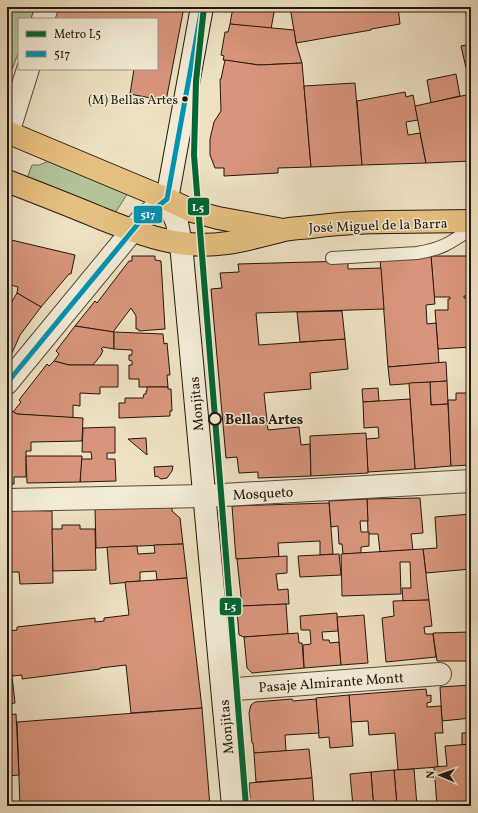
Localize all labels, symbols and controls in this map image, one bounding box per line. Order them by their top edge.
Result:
legend [18,18,158,70]
text: Metro L5 [54,27,101,43]
text: 517 [54,47,70,63]
place label: (M) Bellas Artes [88,92,178,110]
marker: (M) Bellas Artes [180,94,190,104]
line badge: L5 [187,197,210,216]
text: L5 [192,201,204,216]
line badge: 517 [133,205,163,224]
text: 517 [141,208,155,223]
street label: José Miguel de la Barra [308,215,448,238]
street label: Monjitas [186,376,209,432]
place label: Bellas Artes [225,411,303,430]
marker: Bellas Artes [208,412,222,426]
street label: Mosqueto [232,483,294,506]
line badge: L5 [219,597,242,616]
text: L5 [224,600,236,615]
street label: Pasaje Almirante Montt [258,669,405,698]
street label: Monjitas [216,699,239,755]
north arrow [420,755,460,795]
text: N [424,770,439,779]

